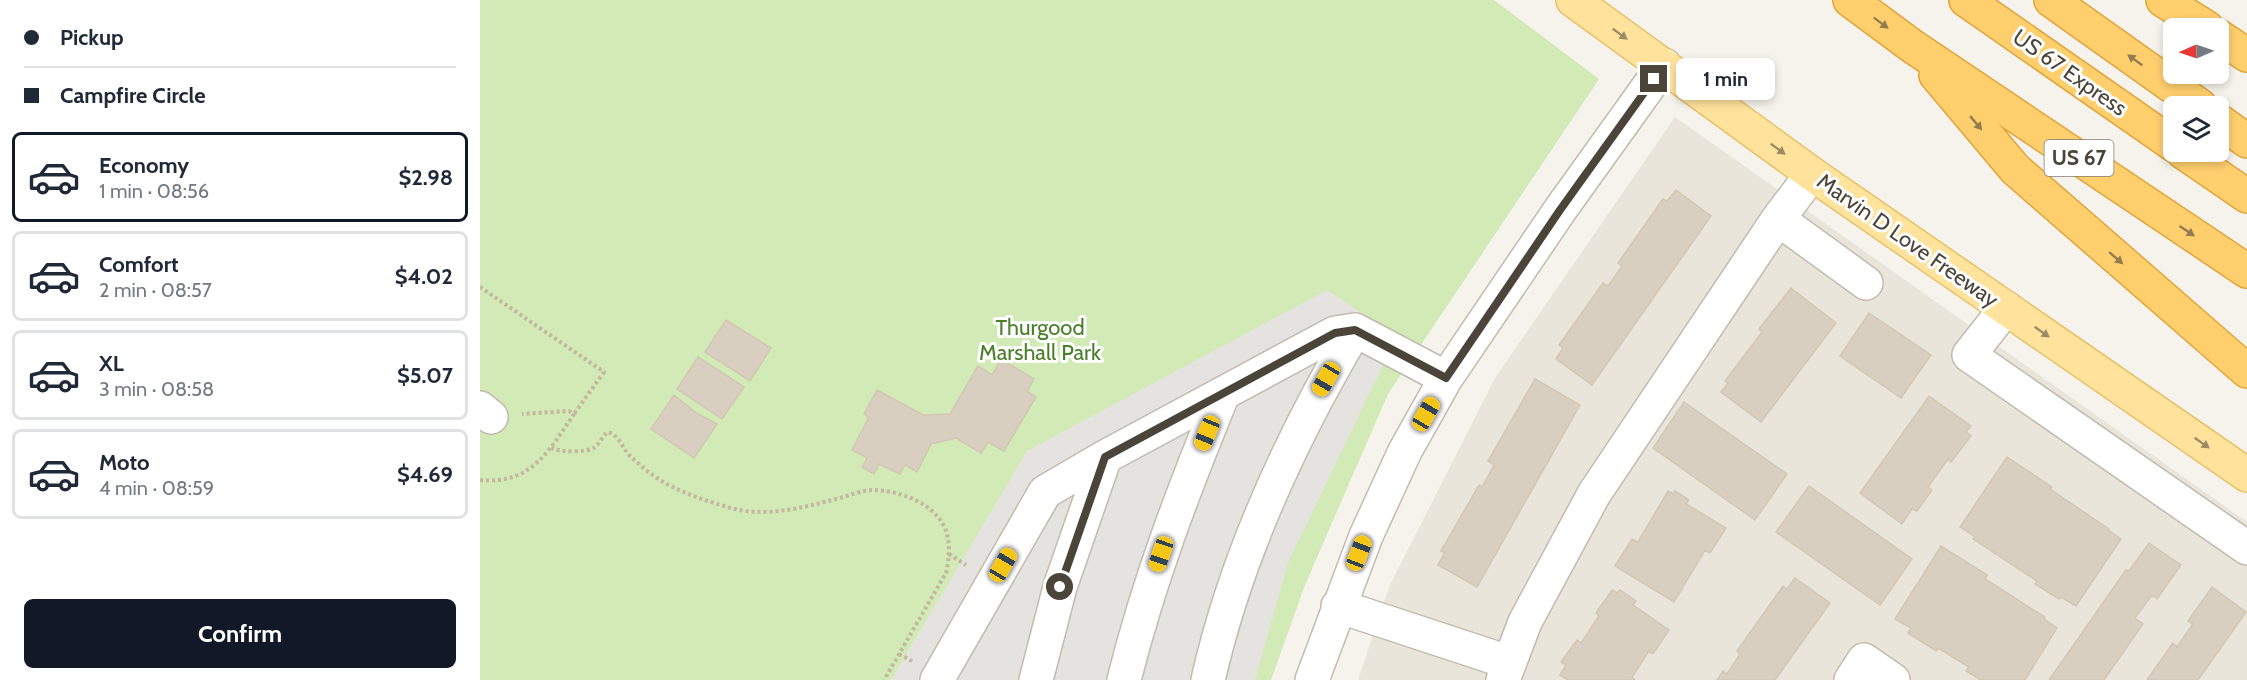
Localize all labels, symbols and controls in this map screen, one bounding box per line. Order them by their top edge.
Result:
one-way arrow [1873,17,1889,29]
north arrow [2163,18,2229,84]
map controls [2163,18,2229,162]
street label: US 67 Express [2007,23,2132,122]
text: Pickup [60,24,124,51]
one-way arrow [1612,28,1628,40]
one-way arrow [2127,54,2143,66]
callout: 1 min [1675,58,1774,100]
route end [1640,65,1667,92]
text: 1 min [1703,67,1748,91]
text: Campfire Circle [60,82,206,109]
button: layers [2163,96,2229,162]
one-way arrow [1969,115,1982,130]
road number: US 67 [2044,140,2114,176]
one-way arrow [1770,143,1786,155]
icon: car [27,150,81,204]
text: Economy [99,152,189,179]
text: $2.98 [398,164,453,191]
street label: Marvin D Love Freeway [1812,168,2004,313]
text: 1 min · 08:56 [99,179,209,203]
one-way arrow [2179,225,2195,236]
icon: car [27,249,81,303]
text: Comfort [99,251,178,278]
one-way arrow [2108,251,2124,264]
text: $4.02 [395,263,453,290]
text: 2 min · 08:57 [99,278,212,302]
park label: Thurgood Marshall Park [979,314,1101,366]
one-way arrow [2033,326,2049,338]
icon: car [27,348,81,402]
text: XL [99,350,124,377]
car [1309,359,1343,399]
text: $5.07 [397,362,453,389]
text: 3 min · 08:58 [99,377,214,401]
car [1409,394,1443,434]
car [1192,413,1222,453]
one-way arrow [2193,437,2209,449]
icon: car [27,447,81,501]
text: Moto [99,449,150,476]
text: $4.69 [397,461,453,488]
text: 4 min · 08:59 [99,476,214,500]
car [1344,533,1374,573]
car [1147,534,1175,574]
car [986,545,1020,585]
route start [1046,573,1073,600]
button: Confirm [24,599,456,668]

